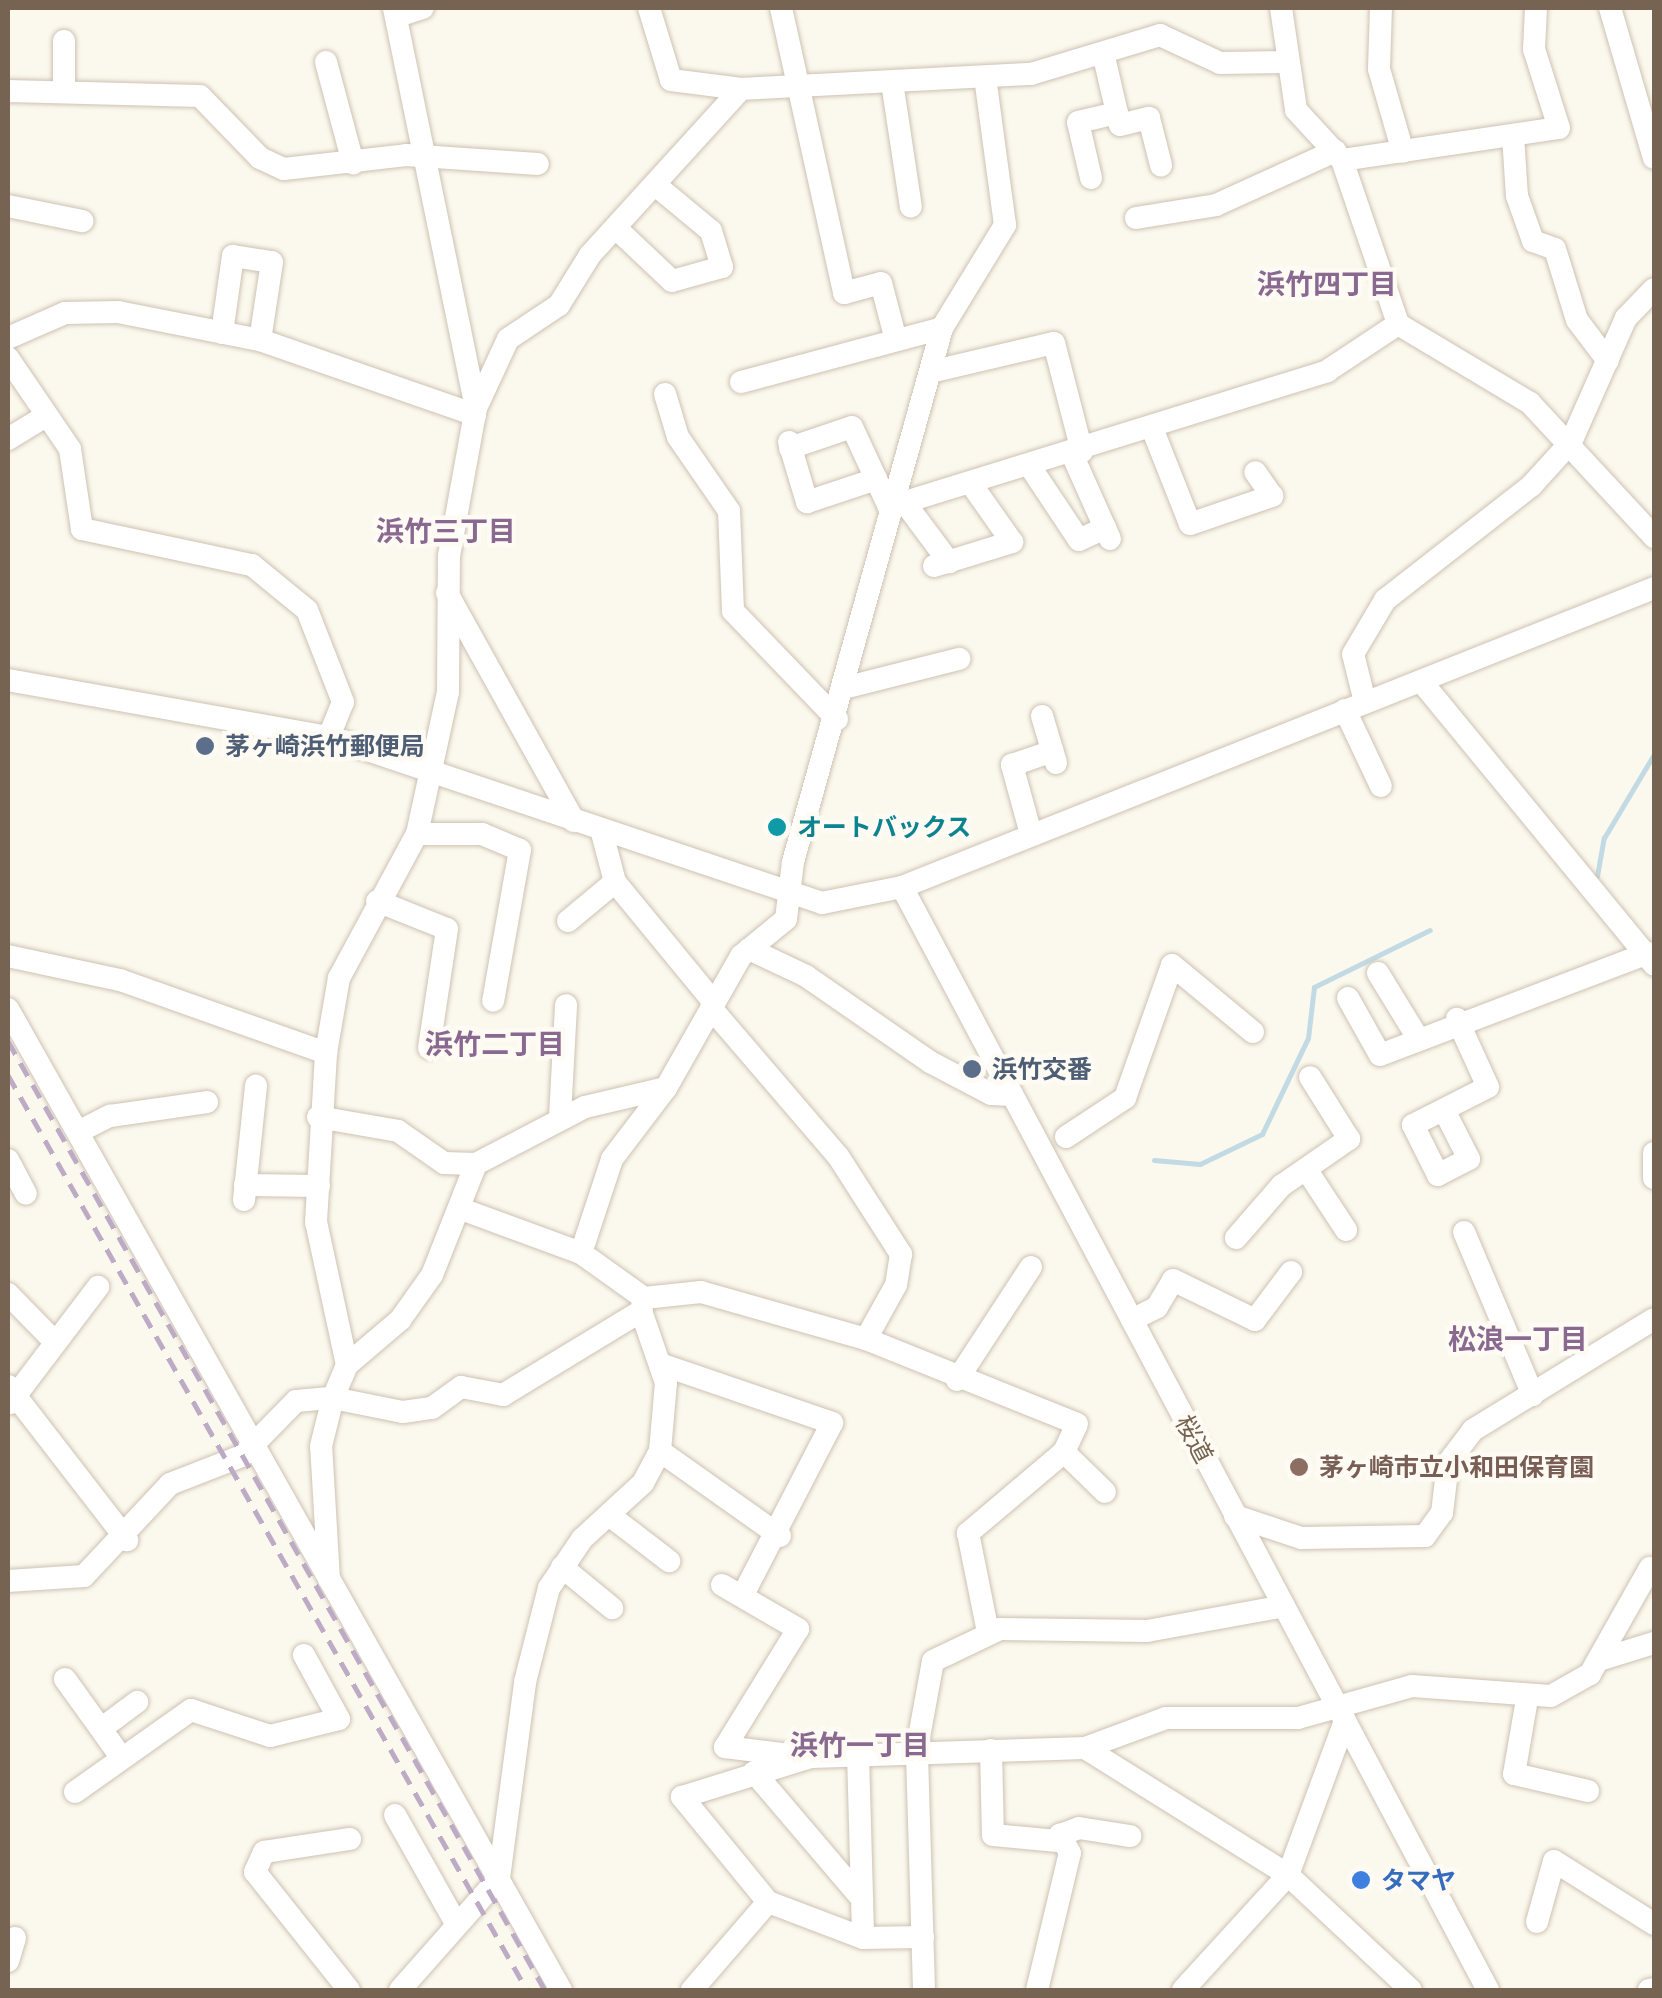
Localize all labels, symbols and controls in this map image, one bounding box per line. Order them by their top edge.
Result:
district label: 浜竹四丁目 [1257,267,1397,301]
district label: 浜竹三丁目 [376,514,516,548]
place label: 茅ヶ崎浜竹郵便局 [225,731,425,761]
marker: 茅ヶ崎浜竹郵便局 [194,735,216,757]
place label: オートバックス [797,812,972,842]
marker: オートバックス [766,816,788,838]
district label: 浜竹二丁目 [425,1027,565,1061]
place label: 浜竹交番 [992,1054,1092,1084]
marker: 浜竹交番 [961,1058,983,1080]
district label: 松浪一丁目 [1448,1322,1588,1356]
street label: 桜道 [1169,1410,1219,1468]
place label: 茅ヶ崎市立小和田保育園 [1319,1452,1594,1482]
marker: 茅ヶ崎市立小和田保育園 [1288,1456,1310,1478]
district label: 浜竹一丁目 [790,1728,930,1762]
place label: タマヤ [1381,1865,1456,1895]
marker: タマヤ [1350,1869,1372,1891]

